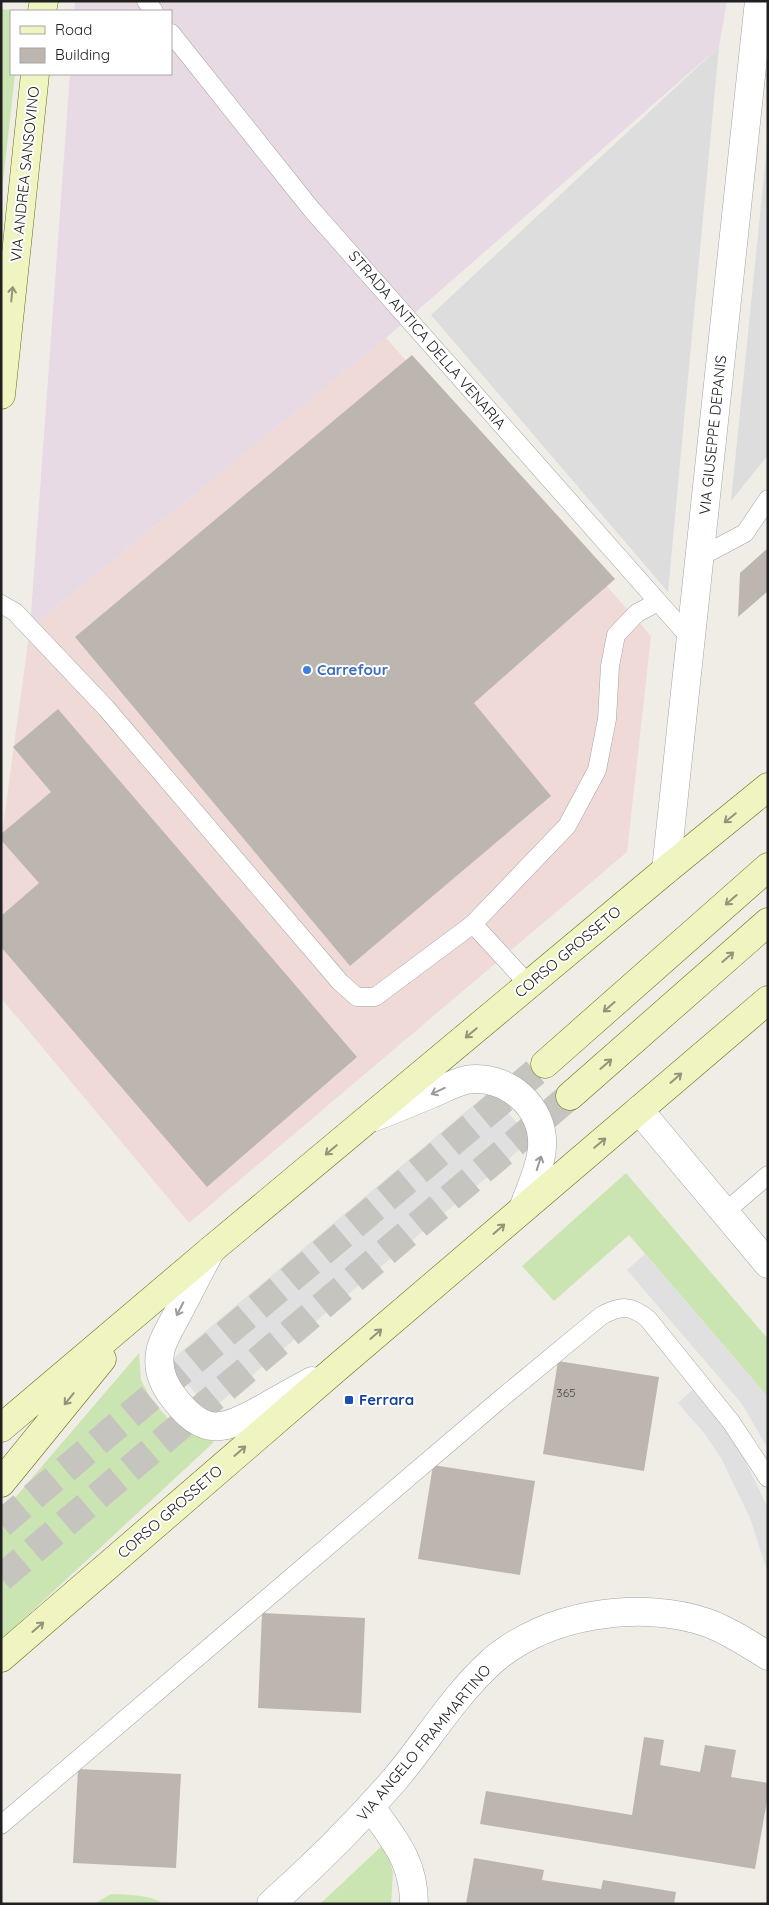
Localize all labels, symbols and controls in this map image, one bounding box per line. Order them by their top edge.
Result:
legend [10,10,172,75]
text: Road [55,20,92,39]
text: Building [55,45,110,64]
street label: VIA ANDREA SANSOVINO [6,85,43,263]
street label: STRADA ANTICA DELLA VENARIA [345,246,510,433]
one-way arrow [7,286,17,302]
street label: VIA GIUSEPPE DEPANIS [695,354,730,516]
place label: Carrefour [317,660,389,679]
marker: Carrefour [301,664,313,676]
one-way arrow [724,812,737,823]
one-way arrow [725,894,738,905]
street label: CORSO GROSSETO [511,902,625,1002]
one-way arrow [722,951,735,963]
one-way arrow [603,1001,616,1013]
one-way arrow [465,1028,478,1039]
one-way arrow [600,1058,613,1070]
one-way arrow [670,1073,683,1084]
one-way arrow [431,1086,446,1096]
one-way arrow [593,1138,606,1149]
one-way arrow [325,1145,338,1156]
one-way arrow [534,1155,544,1171]
one-way arrow [493,1223,506,1234]
one-way arrow [175,1301,185,1316]
one-way arrow [369,1329,382,1340]
house number: 365 [556,1385,576,1400]
place label: Ferrara [359,1390,414,1409]
one-way arrow [63,1393,74,1406]
marker: Ferrara [343,1394,355,1406]
one-way arrow [234,1446,247,1457]
street label: CORSO GROSSETO [113,1461,226,1562]
one-way arrow [31,1621,44,1632]
street label: VIA ANGELO FRAMMARTINO [353,1661,495,1825]

